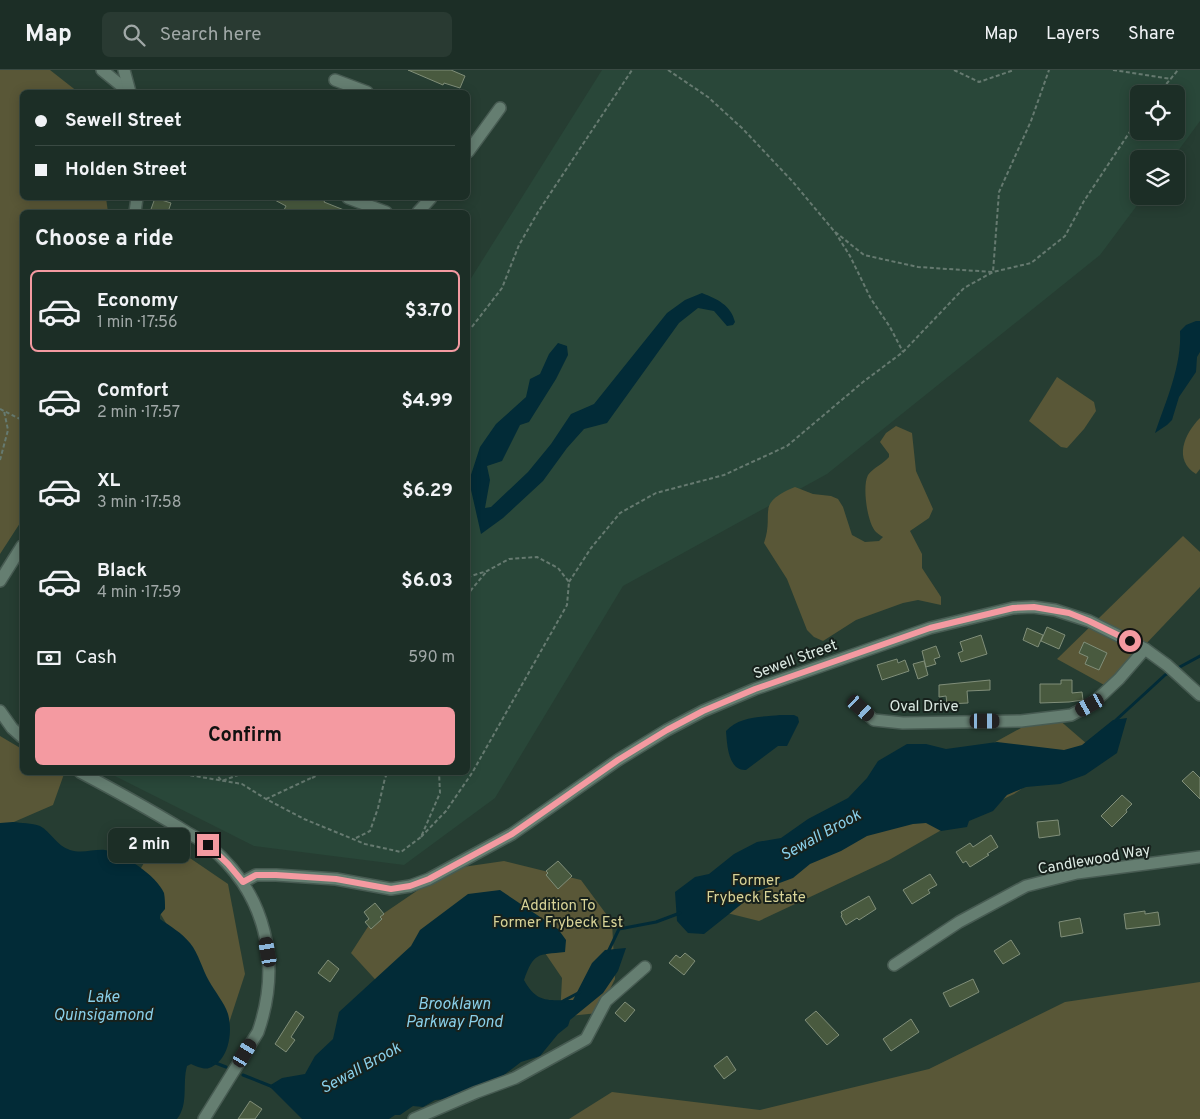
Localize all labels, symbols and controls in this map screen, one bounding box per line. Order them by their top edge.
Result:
search box [102,12,452,57]
text: Map [25,20,72,50]
icon: search [120,21,148,49]
text: Search here [160,23,261,47]
text: Map [984,23,1018,46]
text: Layers [1046,23,1100,46]
text: Share [1128,23,1175,46]
map controls [1130,85,1185,205]
button: locate [1130,85,1185,140]
text: Sewell Street [65,109,182,133]
button: layers [1130,150,1185,205]
text: Holden Street [65,158,187,182]
text: Choose a ride [35,226,173,253]
icon: car [37,289,82,334]
text: Economy [97,289,178,313]
text: $3.70 [405,299,453,323]
text: 1 min · 17:56 [97,313,178,333]
icon: car [37,379,82,424]
text: Comfort [97,379,169,403]
text: $4.99 [401,389,453,413]
text: 2 min · 17:57 [97,403,180,423]
icon: car [37,469,82,514]
text: XL [97,469,120,493]
text: $6.29 [402,479,453,503]
text: 3 min · 17:58 [97,493,181,513]
icon: car [37,559,82,604]
text: Black [97,559,147,583]
text: $6.03 [401,569,453,593]
text: 4 min · 17:59 [97,583,181,603]
route start [1119,630,1141,652]
street label: Sewell Street [751,636,840,684]
icon: cash [35,644,63,672]
text: Cash [75,646,117,670]
text: 590 m [408,648,455,668]
car [1073,691,1106,719]
car [844,692,877,724]
street label: Oval Drive [889,698,959,717]
button: Confirm [35,707,455,765]
car [970,714,1000,729]
water label: Sewall Brook [777,805,865,866]
callout: 2 min [108,828,190,862]
route end [197,834,219,856]
text: 2 min [128,835,170,855]
street label: Candlewood Way [1036,841,1152,880]
park label: Former Frybeck Estate [706,872,806,908]
park label: Addition To Former Frybeck Est [493,897,623,933]
car [258,936,277,968]
water label: Lake Quinsigamond [53,988,154,1026]
water label: Brooklawn Parkway Pond [406,995,504,1033]
car [230,1036,259,1070]
water label: Sewall Brook [317,1038,405,1099]

